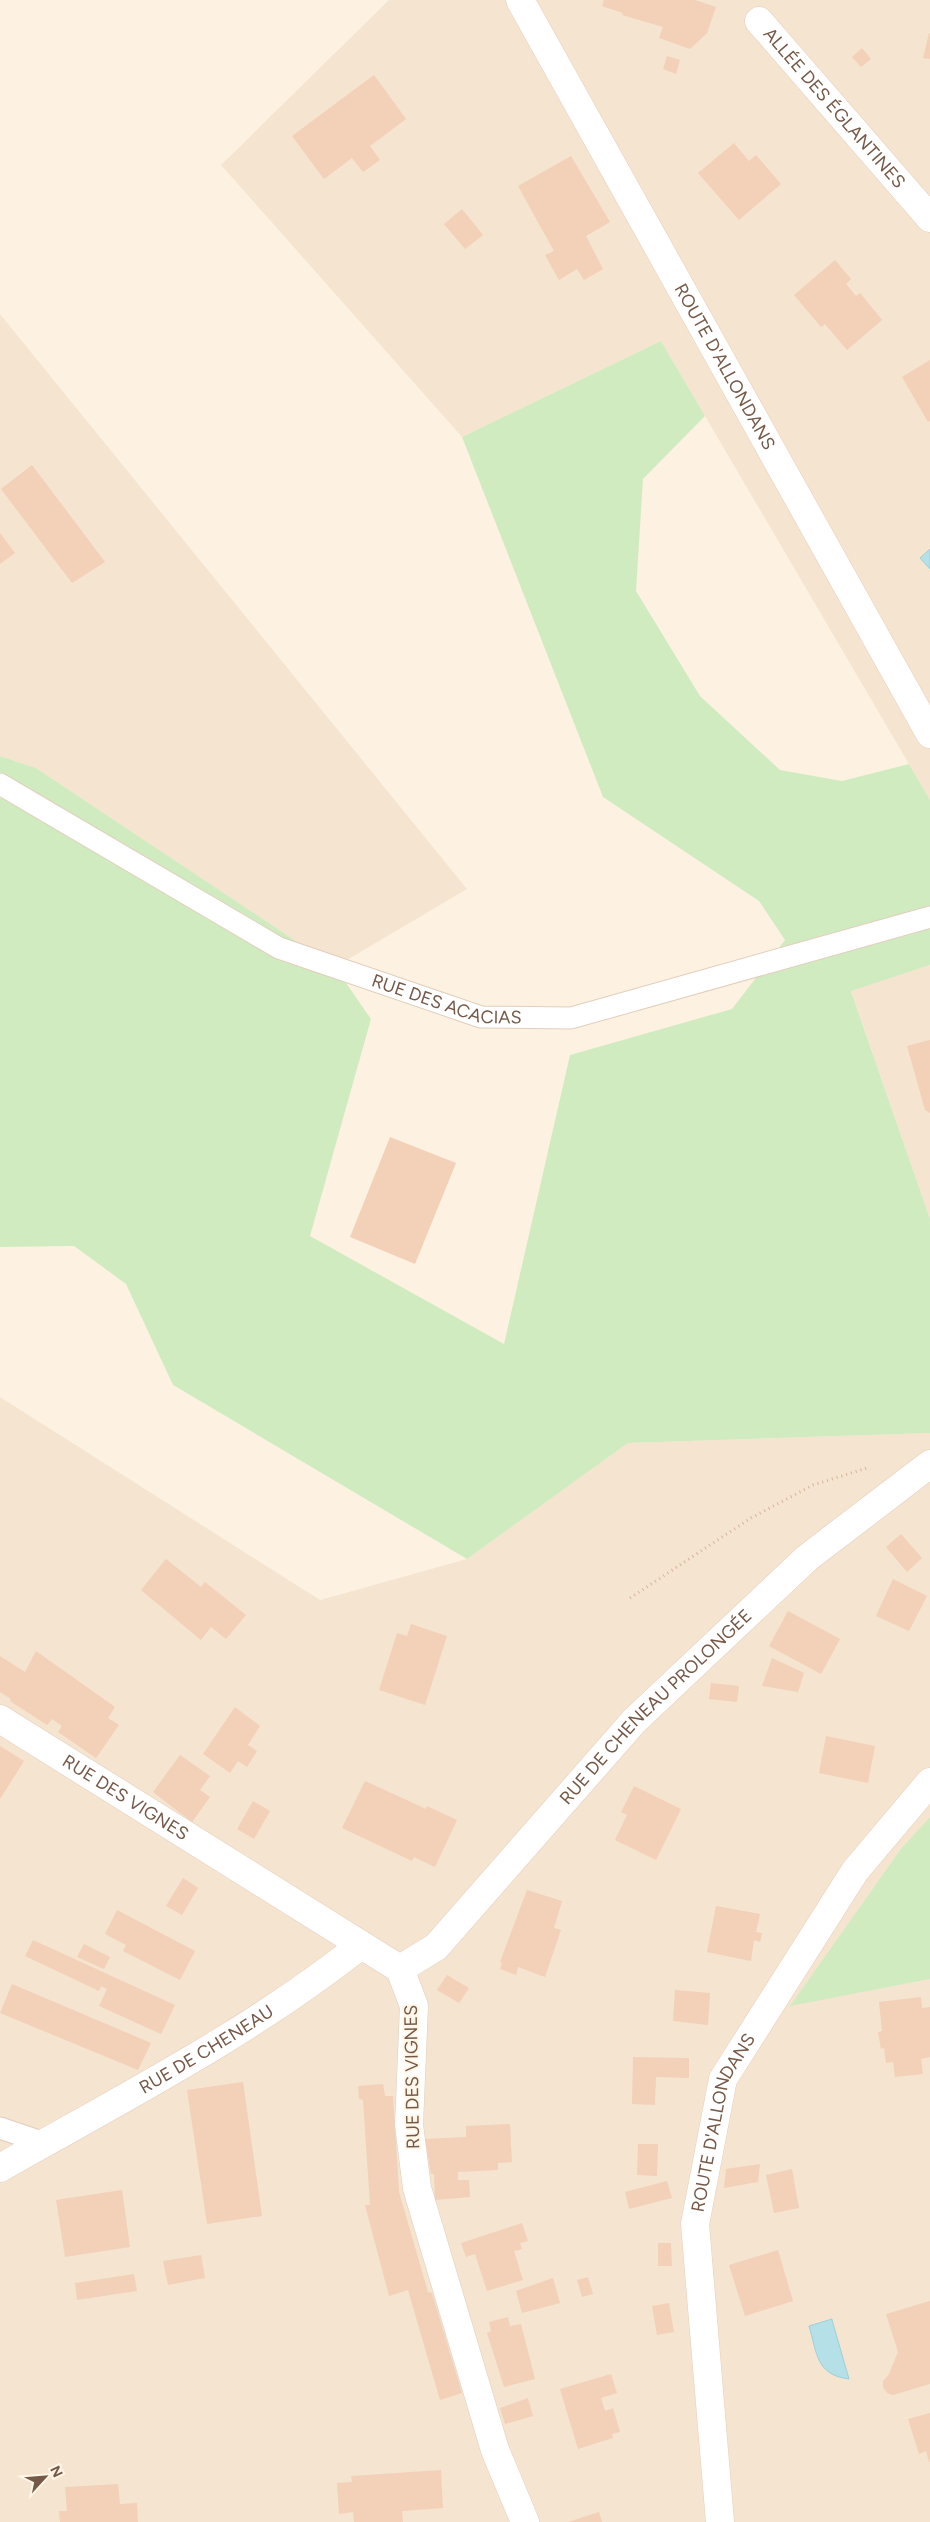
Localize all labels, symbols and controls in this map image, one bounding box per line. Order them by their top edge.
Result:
street label: ALLÉE DES ÉGLANTINES [759,23,910,193]
street label: ROUTE D'ALLONDANS [670,280,780,454]
street label: RUE DES ACACIAS [369,969,522,1028]
street label: RUE DE CHENEAU PROLONGÉE [555,1605,757,1809]
street label: RUE DES VIGNES [58,1750,193,1845]
street label: RUE DE CHENEAU [135,2000,278,2098]
street label: RUE DES VIGNES [400,2005,424,2149]
street label: ROUTE D'ALLONDANS [687,2029,760,2214]
north arrow [20,2452,70,2502]
text: N [46,2463,66,2480]

